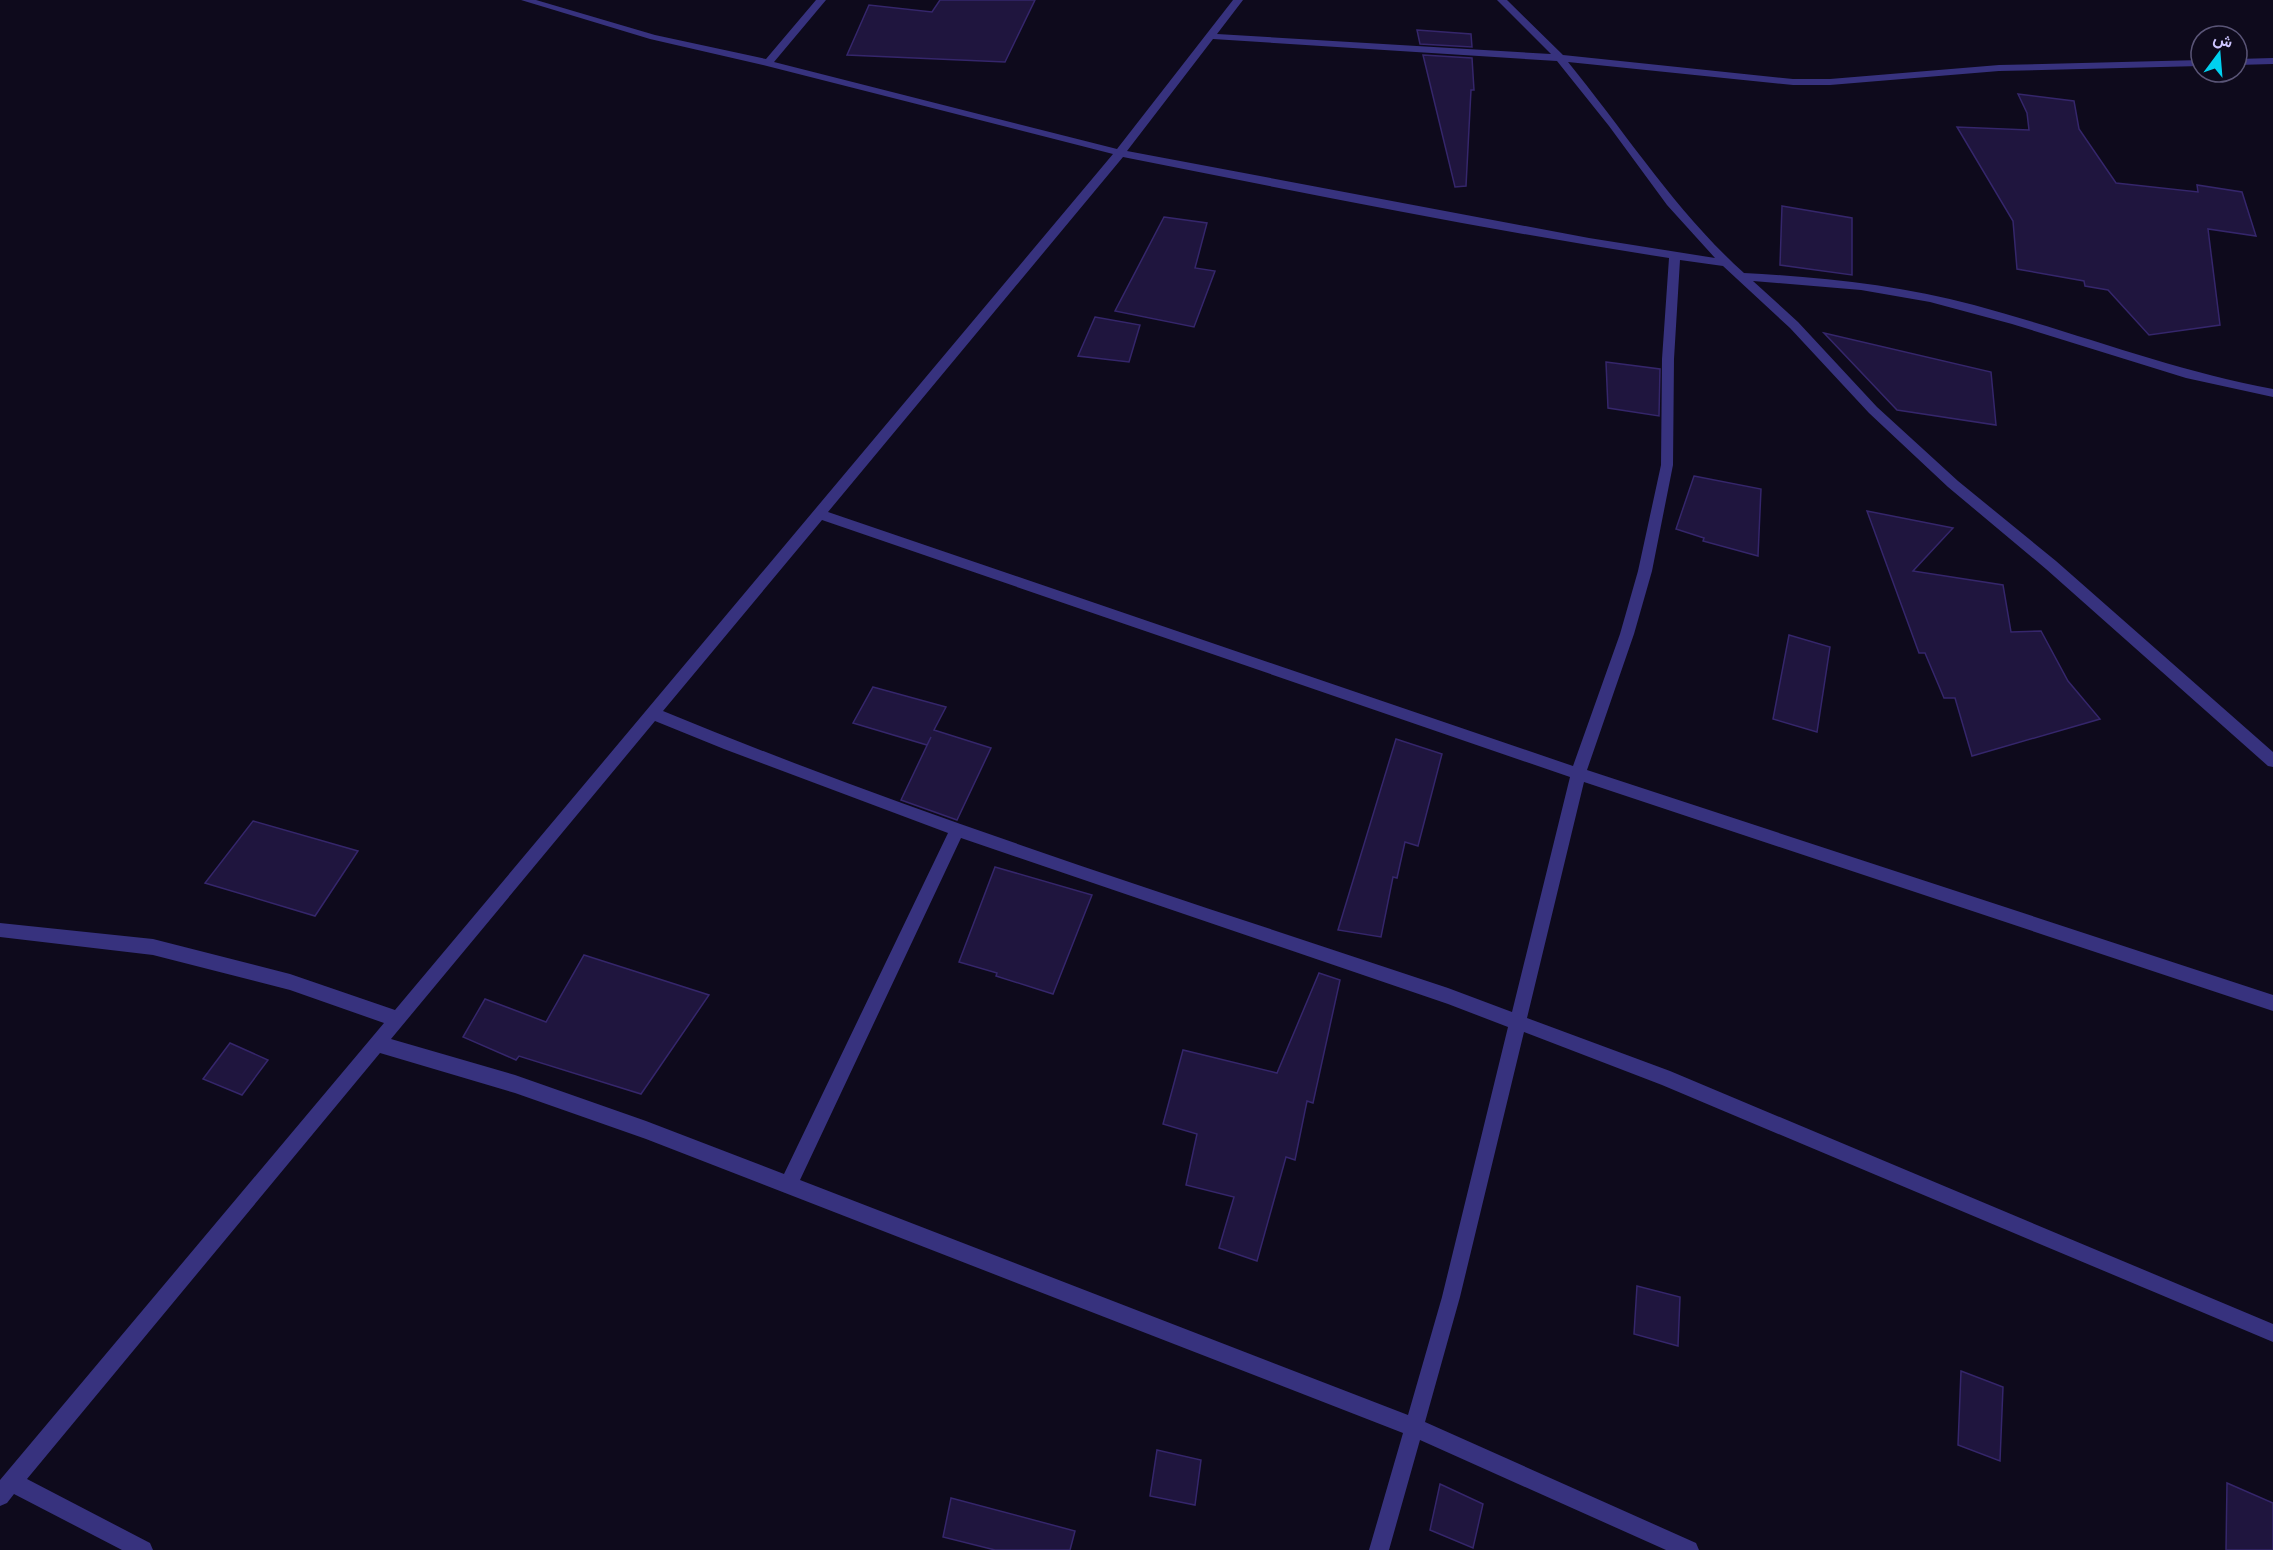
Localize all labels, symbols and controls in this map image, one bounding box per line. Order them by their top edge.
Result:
north arrow [2189,24,2249,84]
text: ش [2211,30,2234,52]

